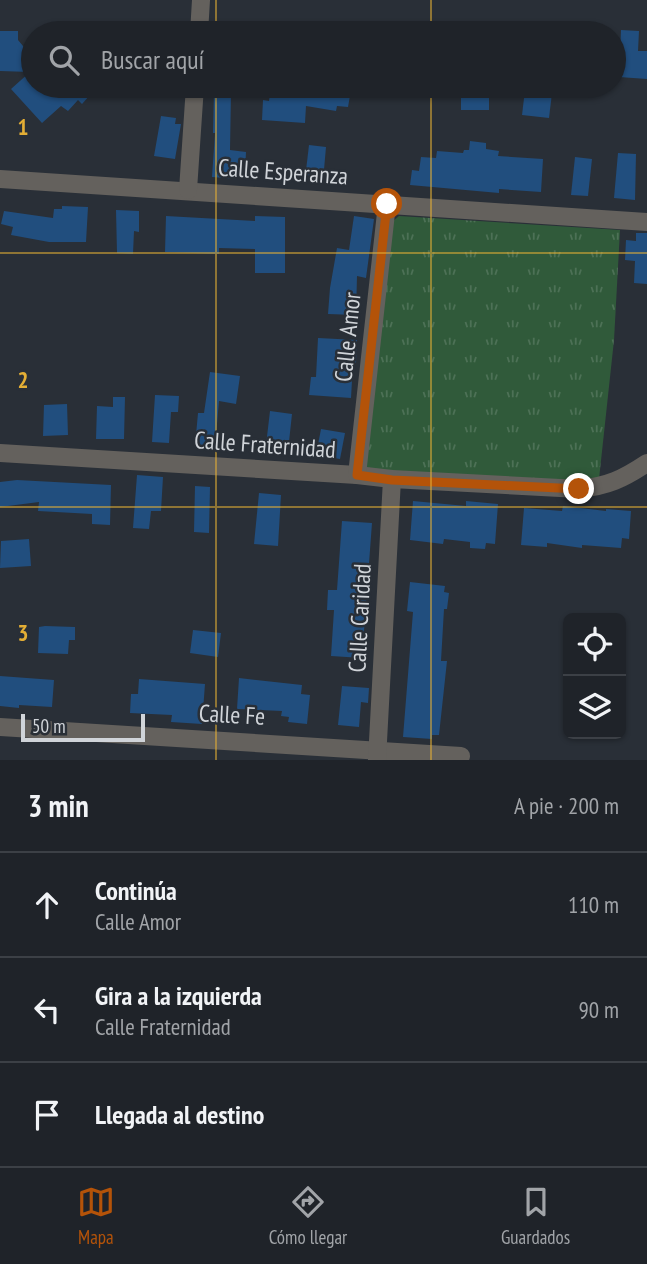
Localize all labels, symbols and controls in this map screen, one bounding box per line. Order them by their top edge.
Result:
search box [21,21,626,98]
icon: search [45,41,83,79]
text: Buscar aquí [101,43,204,76]
text: 1 [18,112,29,141]
street label: Calle Esperanza [217,151,349,192]
route start [371,188,402,219]
street label: Calle Amor [327,290,368,383]
text: 2 [18,365,29,394]
street label: Calle Fraternidad [193,424,337,465]
route end [563,473,594,504]
street label: Calle Caridad [341,563,378,673]
map controls [563,613,626,739]
button: locate [563,613,626,676]
text: 3 [18,618,29,647]
button: layers [563,676,626,739]
street label: Calle Fe [198,697,266,732]
scale bar [21,711,145,743]
text: 50 m [32,714,66,738]
text: 3 min [28,786,89,825]
text: A pie · 200 m [514,791,619,820]
text: Continúa [95,874,177,907]
icon: ahead [28,886,66,924]
text: 110 m [568,890,619,919]
text: Calle Amor [95,907,181,936]
text: Gira a la izquierda [95,979,262,1012]
icon: left [28,991,66,1029]
text: 90 m [578,995,619,1024]
text: Calle Fraternidad [95,1012,231,1041]
icon: arrive [28,1096,66,1134]
text: Llegada al destino [95,1098,264,1131]
tab: Mapa [77,1183,115,1249]
tab: Cómo llegar [269,1183,347,1249]
tab: Guardados [501,1183,570,1249]

